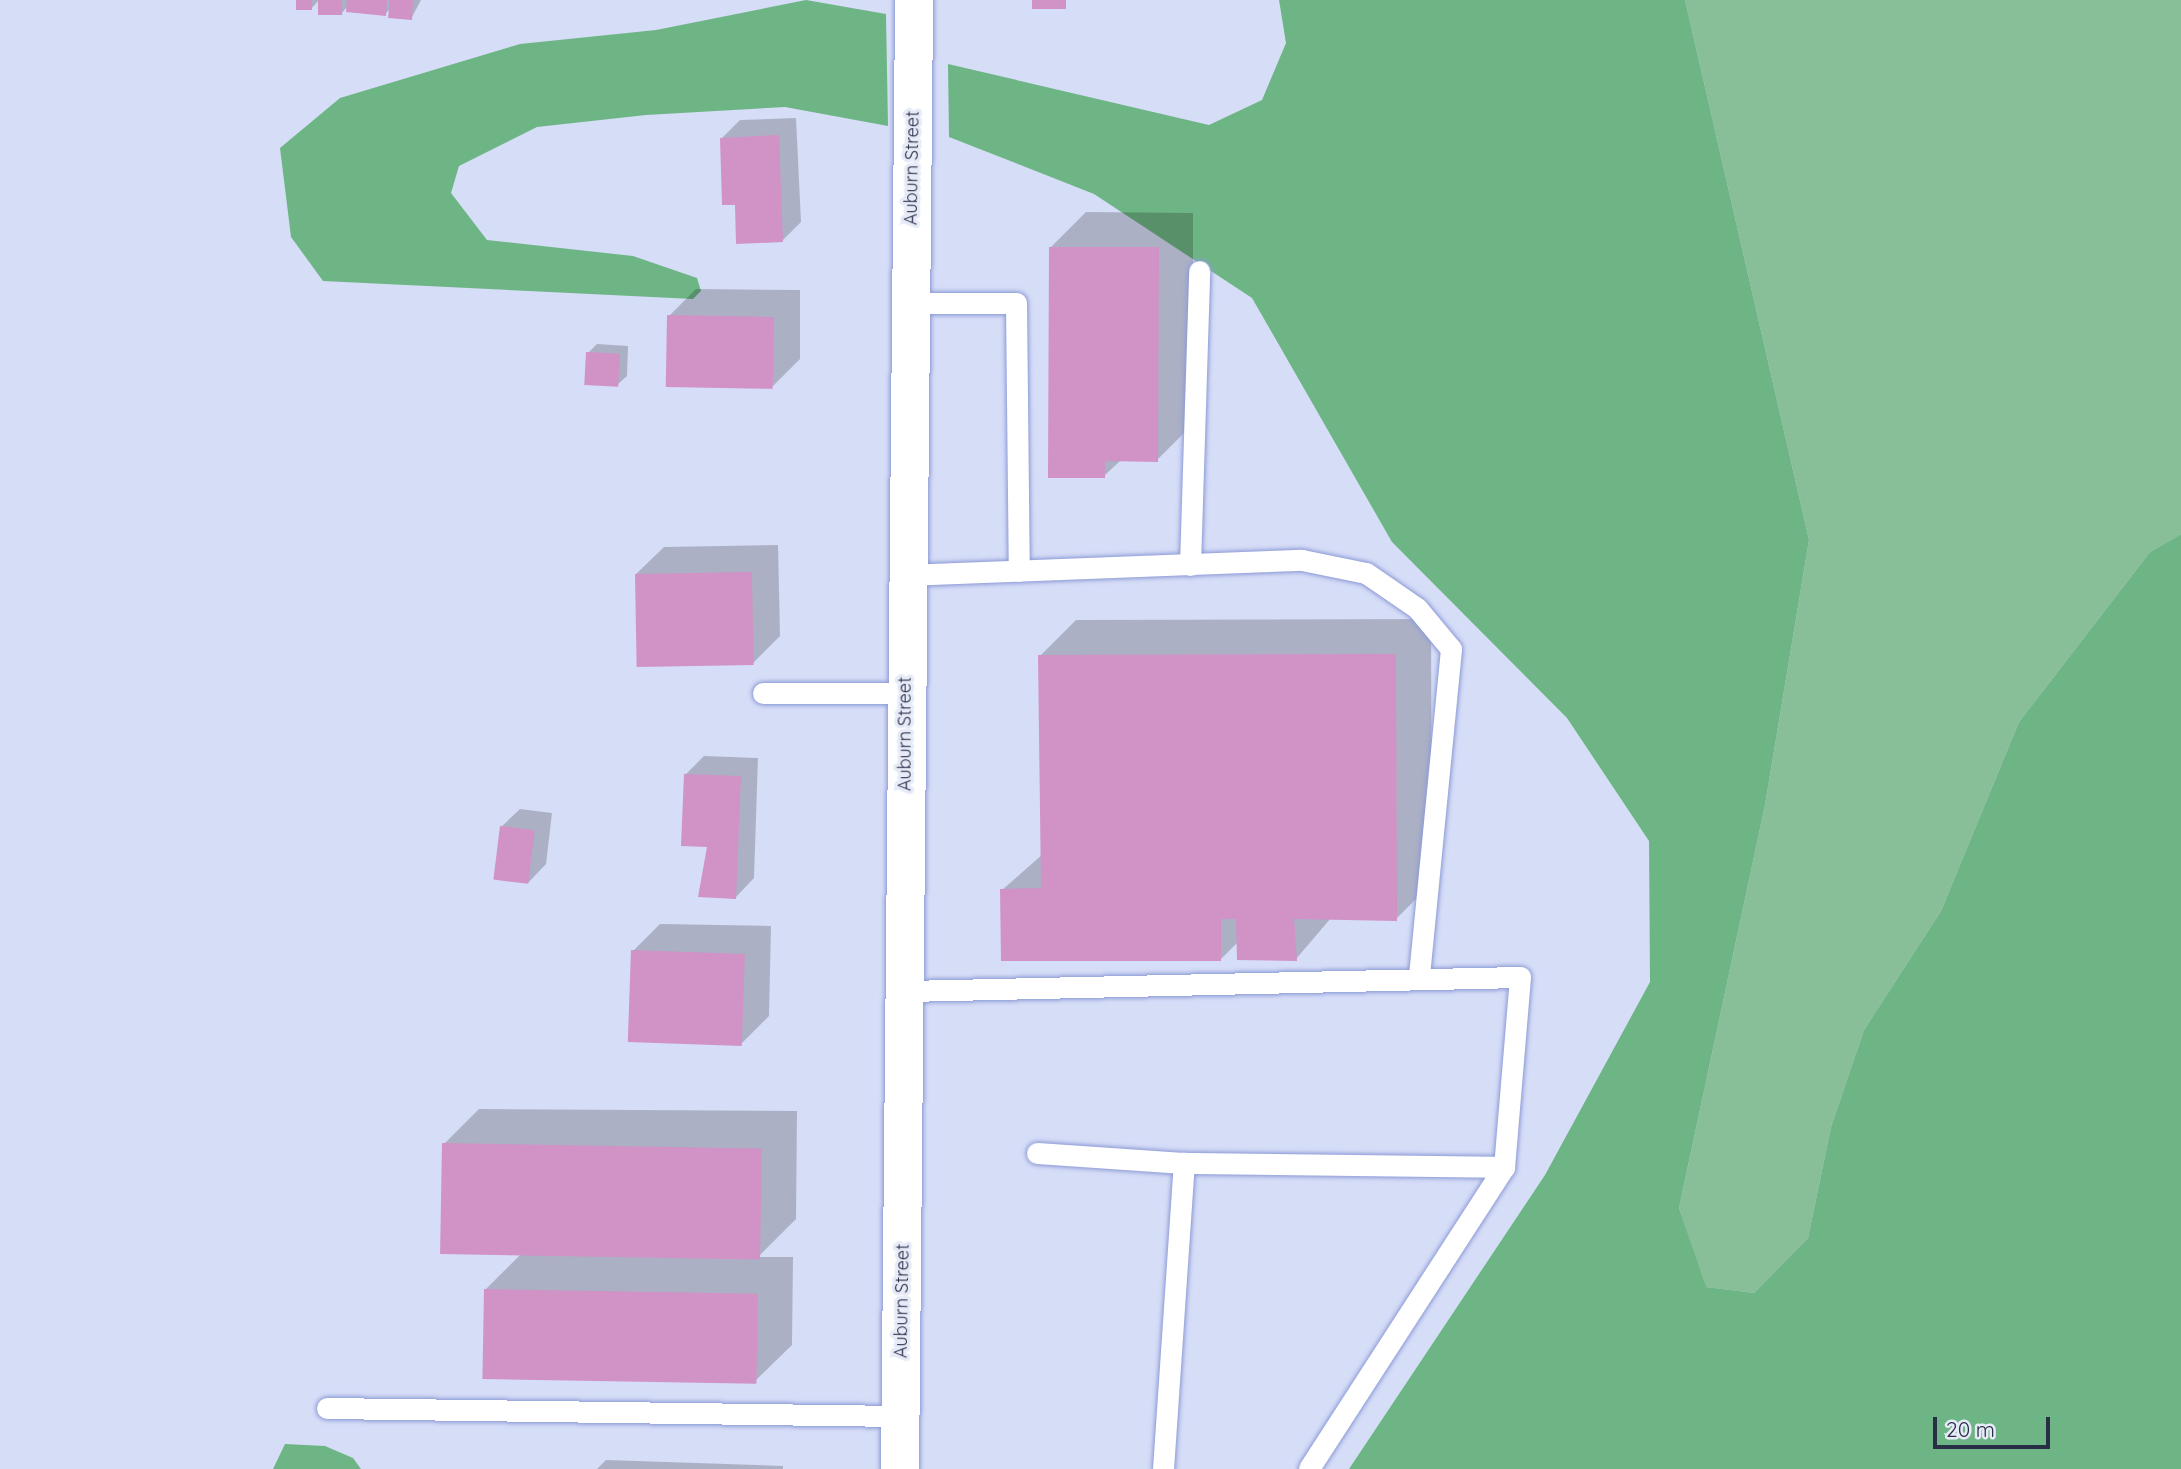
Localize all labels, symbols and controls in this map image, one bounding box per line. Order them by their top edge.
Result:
street label: Auburn Street [900,111,924,225]
street label: Auburn Street [894,677,916,791]
street label: Auburn Street [890,1244,914,1358]
scale bar [1936,1402,2053,1446]
text: 20 m [1946,1416,1995,1442]

